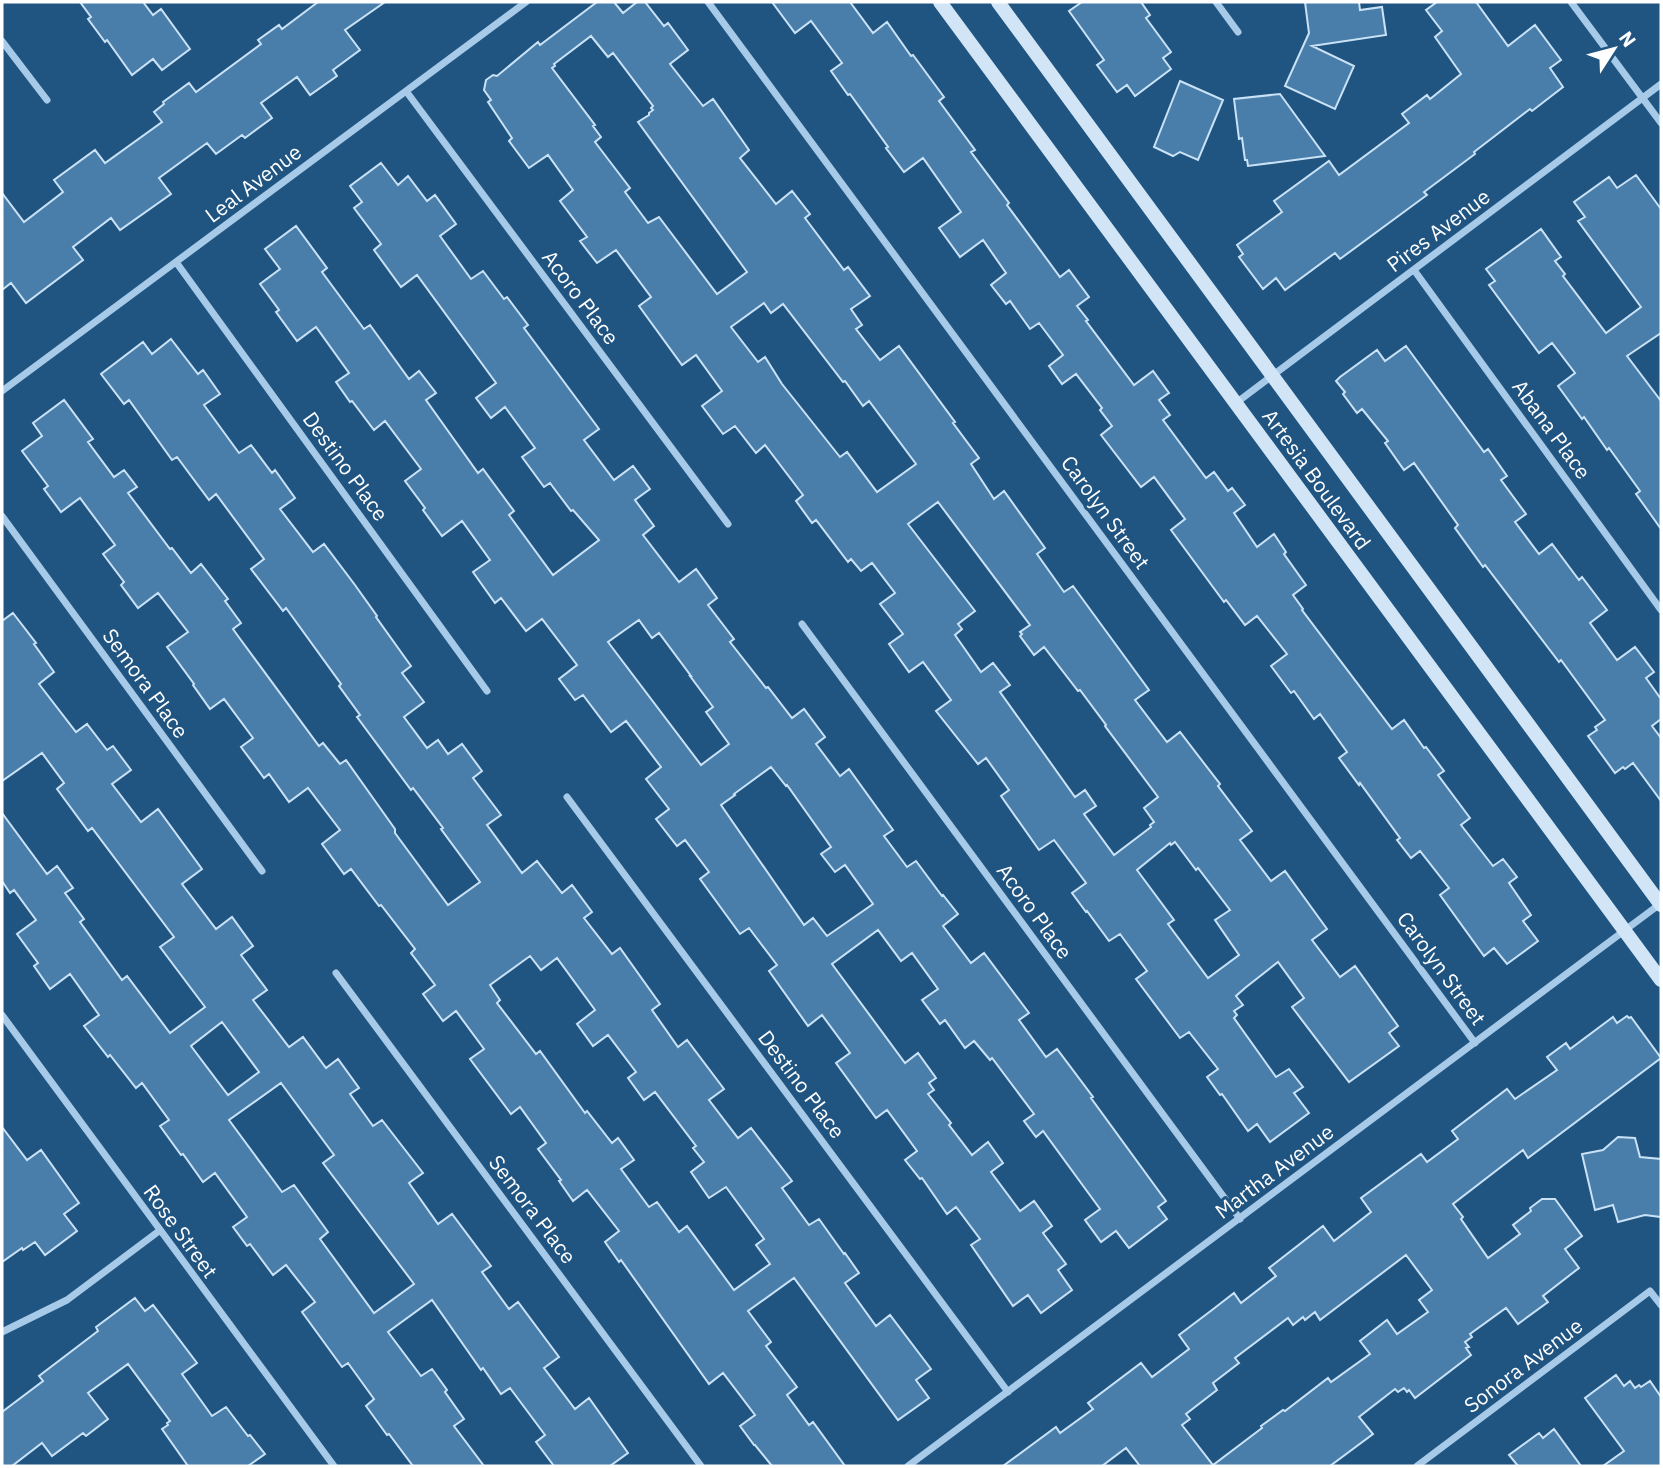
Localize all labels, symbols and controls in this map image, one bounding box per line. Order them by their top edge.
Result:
north arrow [1579,14,1649,84]
text: N [1614,26,1642,52]
street label: Leal Avenue [199,138,307,228]
street label: Pires Avenue [1381,182,1495,278]
street label: Acoro Place [536,244,626,350]
street label: Abana Place [1506,374,1598,484]
street label: Artesia Boulevard [1257,403,1377,555]
street label: Destino Place [297,406,395,526]
street label: Carolyn Street [1055,450,1157,574]
street label: Semora Place [97,622,195,744]
street label: Acoro Place [991,858,1079,964]
street label: Carolyn Street [1391,906,1493,1030]
street label: Destino Place [752,1024,852,1144]
street label: Martha Avenue [1209,1117,1339,1225]
street label: Semora Place [483,1149,583,1269]
street label: Rose Street [138,1179,224,1283]
street label: Sonora Avenue [1458,1311,1588,1419]

